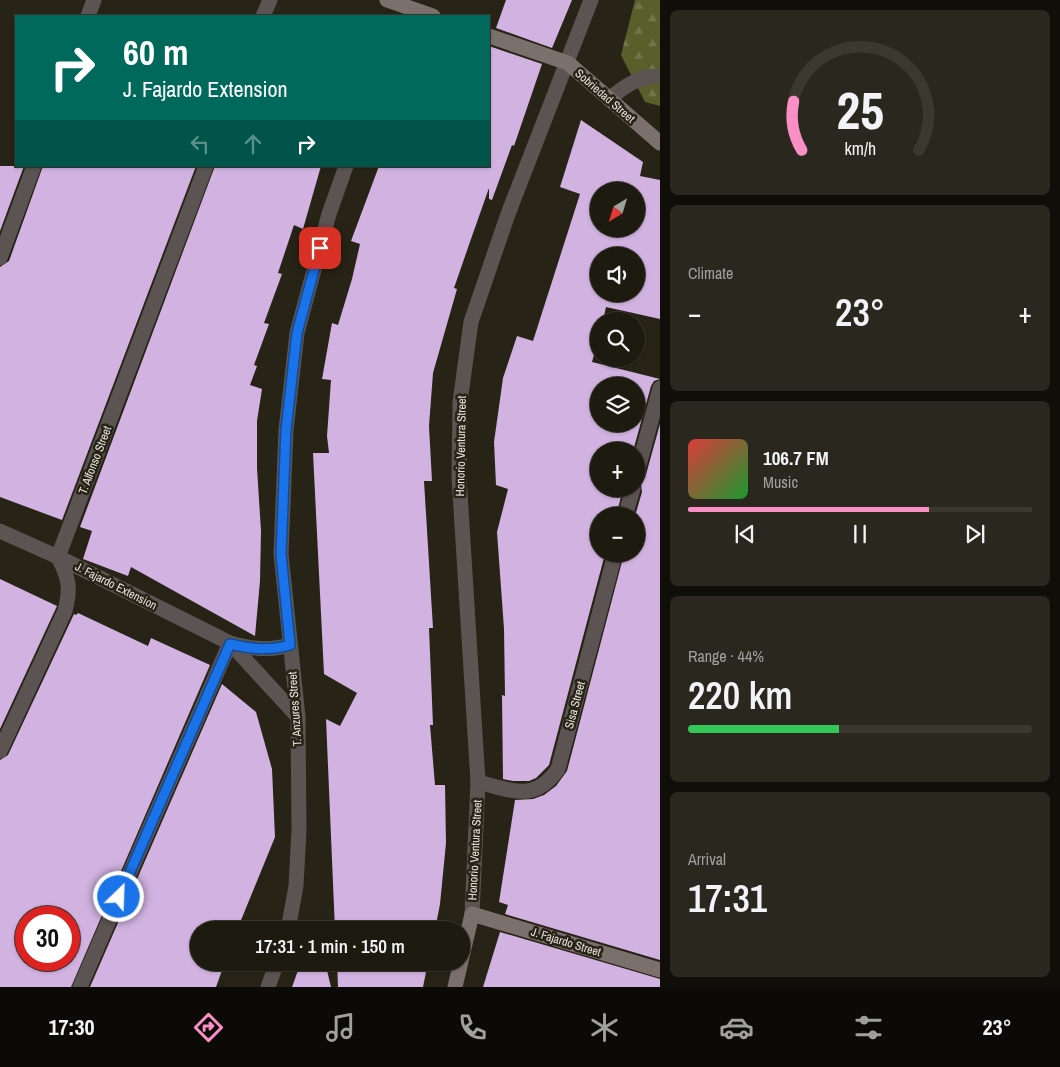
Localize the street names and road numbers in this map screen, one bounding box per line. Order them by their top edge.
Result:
street label: Sobriedad Street [572,66,639,127]
street label: Honorio Ventura Street [452,395,470,496]
street label: T. Alfonso Street [75,423,115,496]
street label: J. Fajardo Extension [72,558,160,614]
street label: T. Anzures Street [284,671,306,747]
street label: Sisa Street [561,679,589,731]
street label: Honorio Ventura Street [464,799,486,901]
street label: J. Fajardo Street [529,924,603,960]

